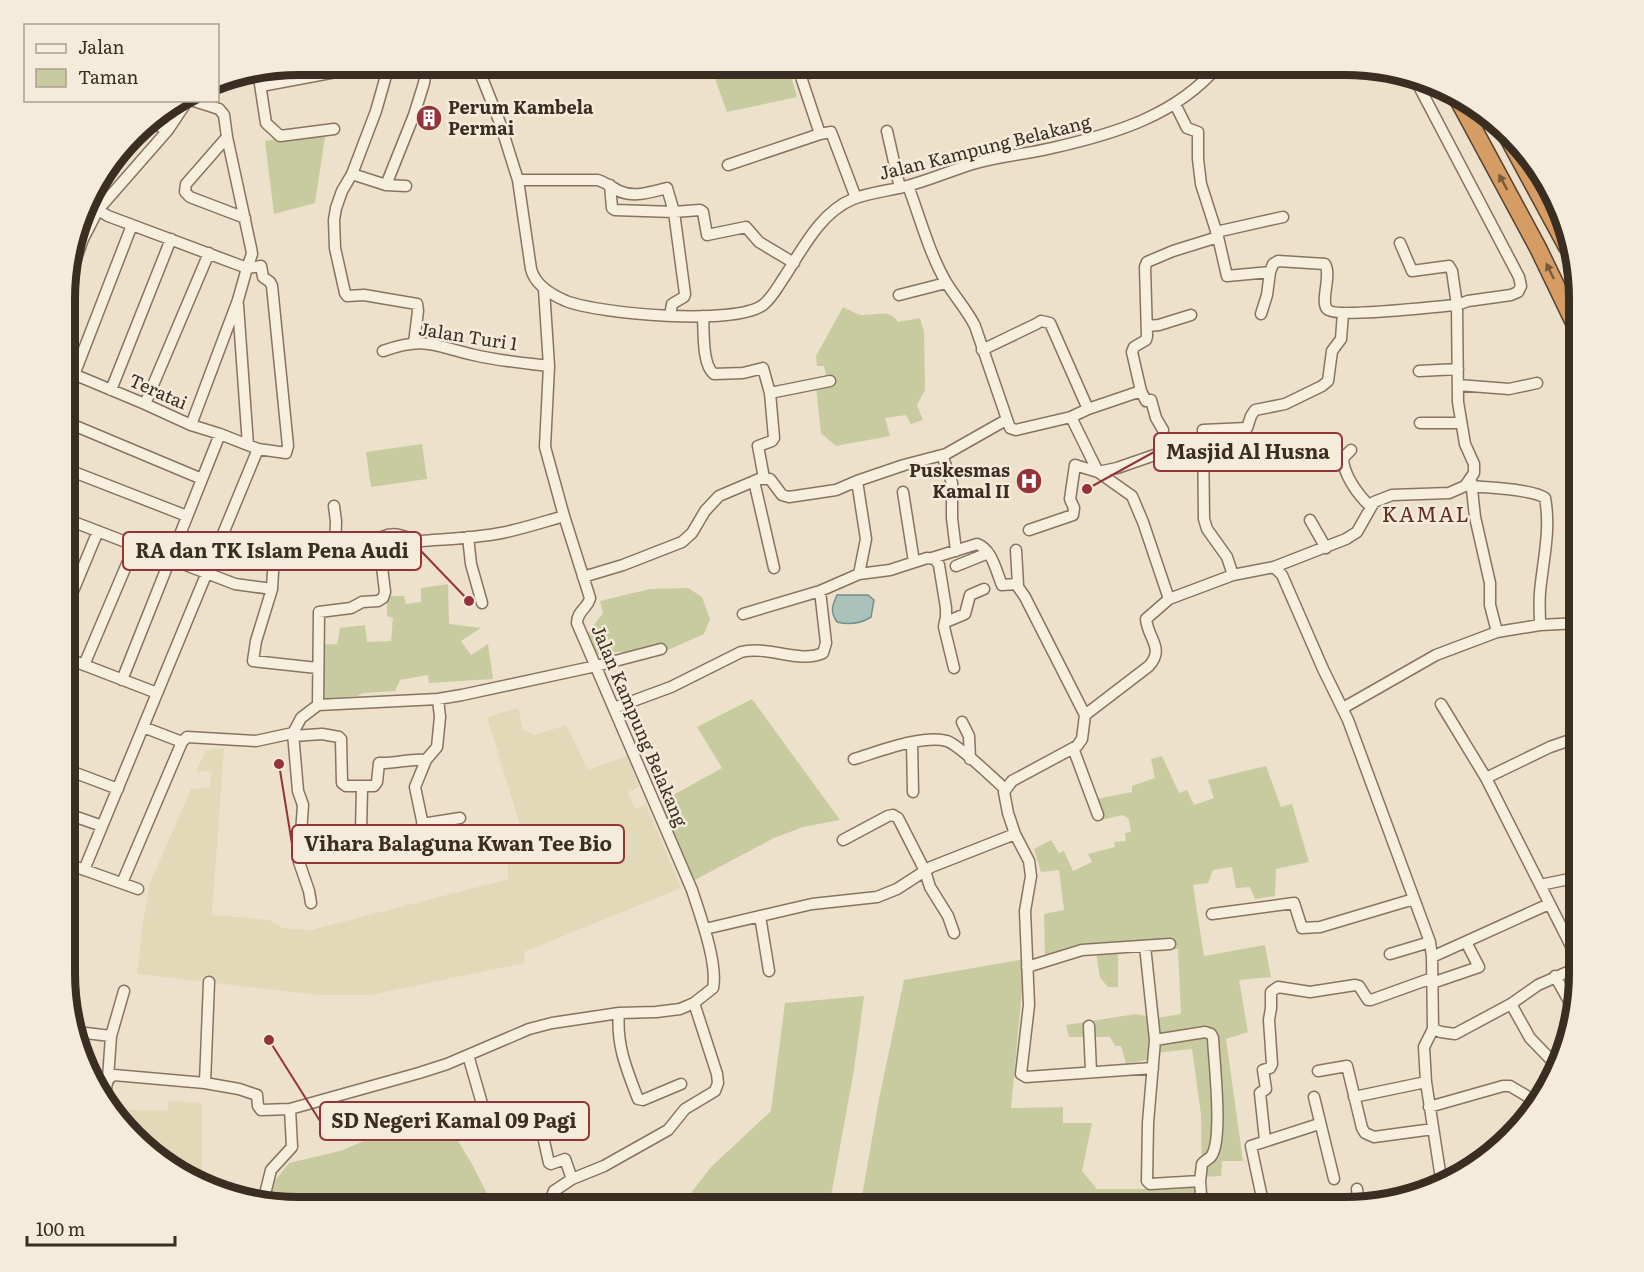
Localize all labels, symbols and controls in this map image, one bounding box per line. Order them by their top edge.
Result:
legend [24,24,219,102]
text: Jalan [78,33,125,60]
text: Taman [78,63,139,90]
place label: Perum Kambela Permai [448,93,594,141]
building icon: Perum Kambela Permai [414,103,444,133]
street label: Jalan Kampung Belakang [876,107,1094,186]
one-way arrow [1498,173,1508,190]
one-way arrow [1545,263,1554,280]
street label: Jalan Turi 1 [417,314,520,357]
street label: Teratai [125,366,192,416]
callout: Masjid Al Husna [1154,433,1342,471]
text: Masjid Al Husna [1166,435,1330,465]
place label: Puskesmas Kamal II [909,456,1010,504]
hospital icon: Puskesmas Kamal II [1014,466,1044,496]
district label: KAMAL [1382,497,1470,528]
callout: RA dan TK Islam Pena Audi [123,532,421,570]
text: RA dan TK Islam Pena Audi [135,534,409,564]
street label: Jalan Kampung Belakang [586,620,696,832]
callout: Vihara Balaguna Kwan Tee Bio [292,825,624,863]
text: Vihara Balaguna Kwan Tee Bio [304,827,612,857]
callout: SD Negeri Kamal 09 Pagi [320,1102,589,1140]
text: SD Negeri Kamal 09 Pagi [331,1104,577,1134]
scale bar [27,1209,176,1247]
text: 100 m [36,1215,85,1242]

